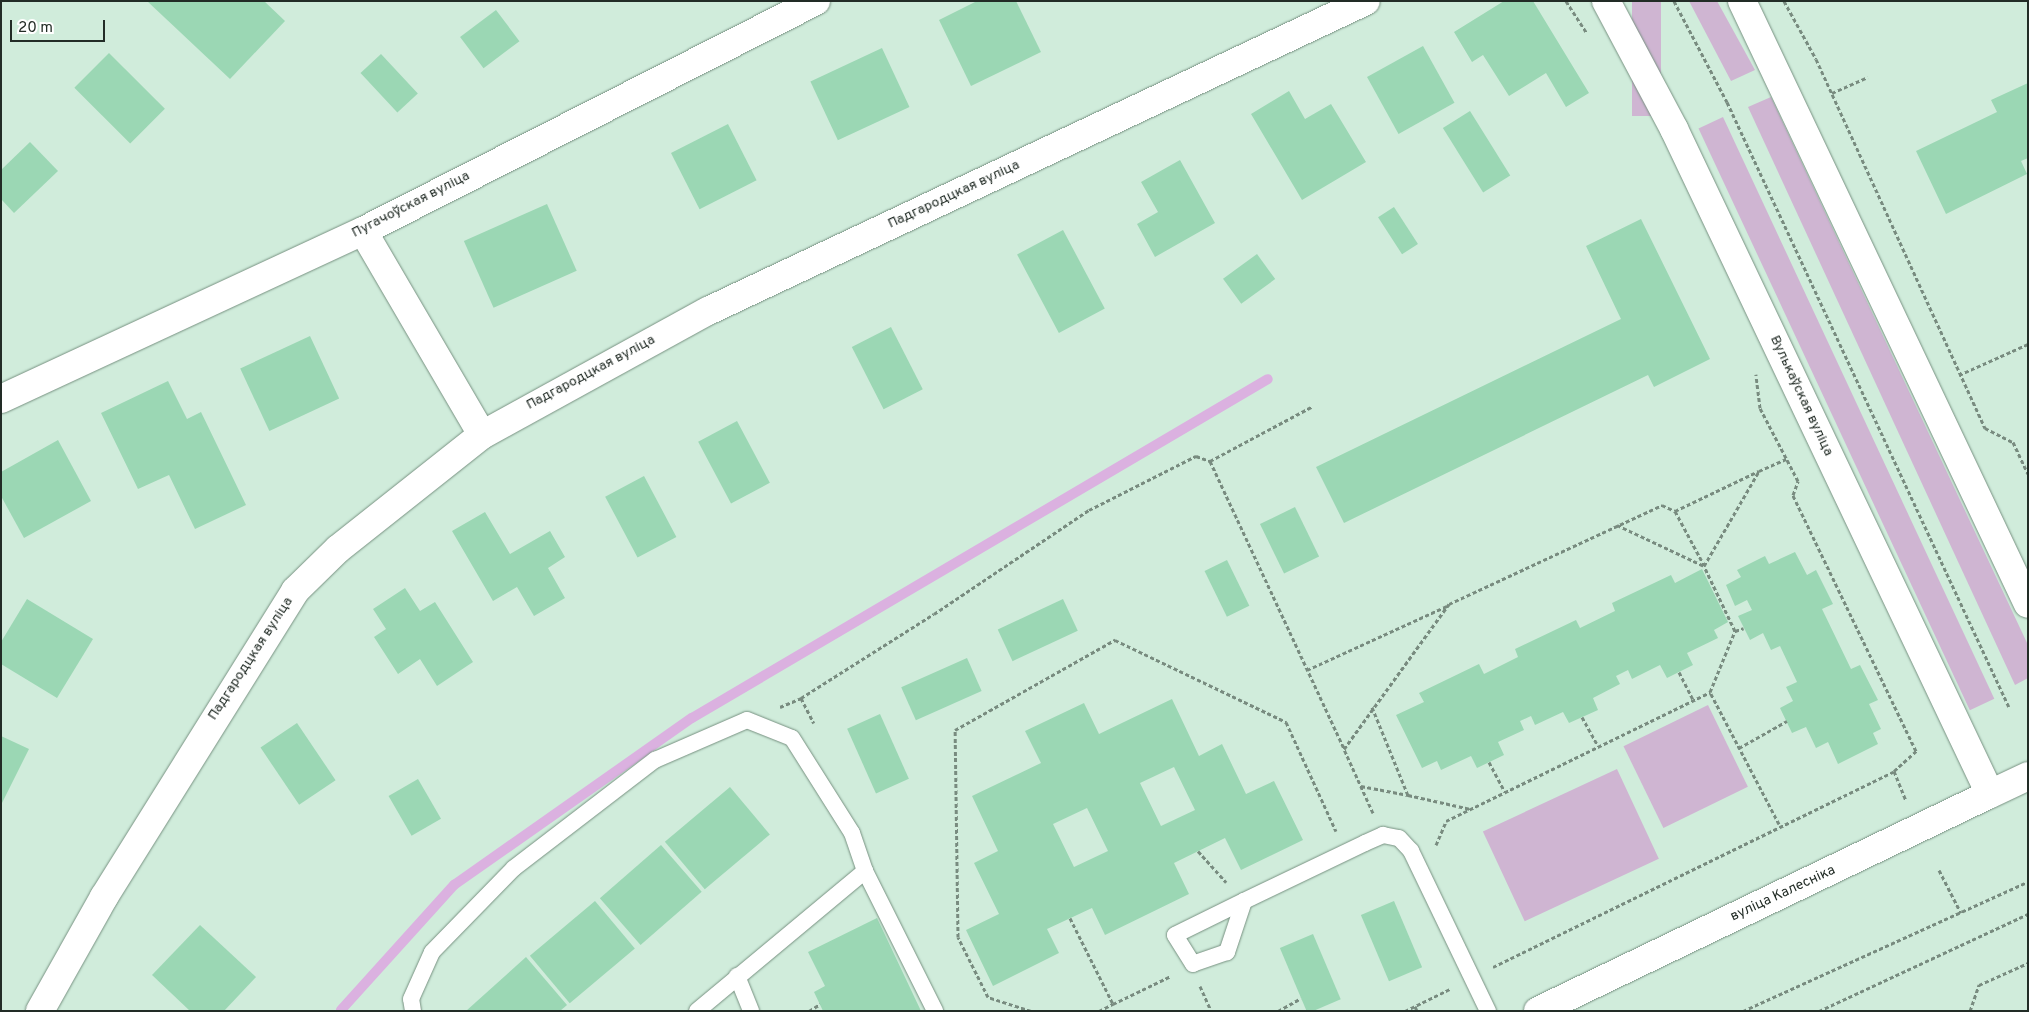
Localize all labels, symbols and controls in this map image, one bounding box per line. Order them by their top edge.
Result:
scale bar [12,10,108,42]
text: 20 m [18,19,53,38]
street label: Падгародцкая вуліца [886,157,1022,233]
street label: Пугачоўская вуліца [349,168,473,242]
street label: Падгародцкая вуліца [524,332,658,414]
street label: Вулькаўская вуліца [1766,333,1836,459]
street label: Падгародцкая вуліца [205,594,297,724]
street label: вуліца Калесніка [1728,862,1838,926]

